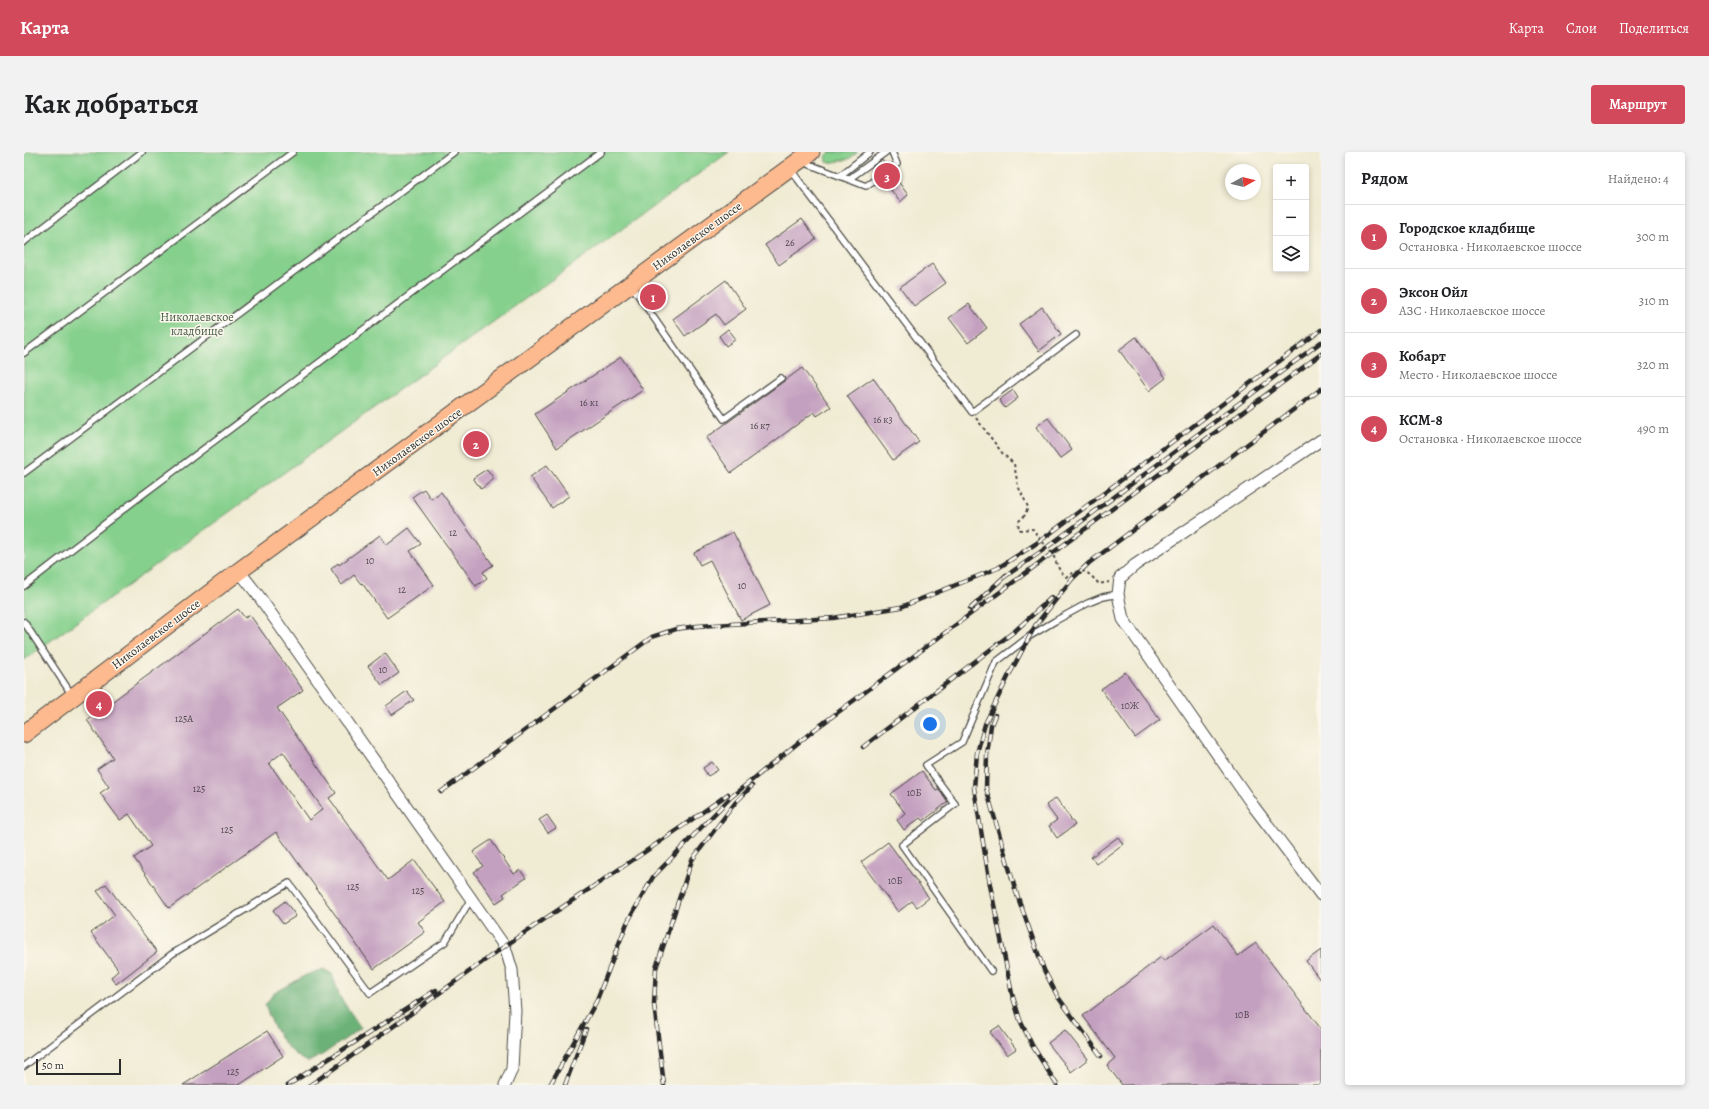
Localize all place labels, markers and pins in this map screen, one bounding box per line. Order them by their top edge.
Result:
pin: 3 [874,161,900,191]
pin: 1 [640,282,666,312]
pin: 2 [463,429,489,459]
pin: 4 [86,689,112,719]

